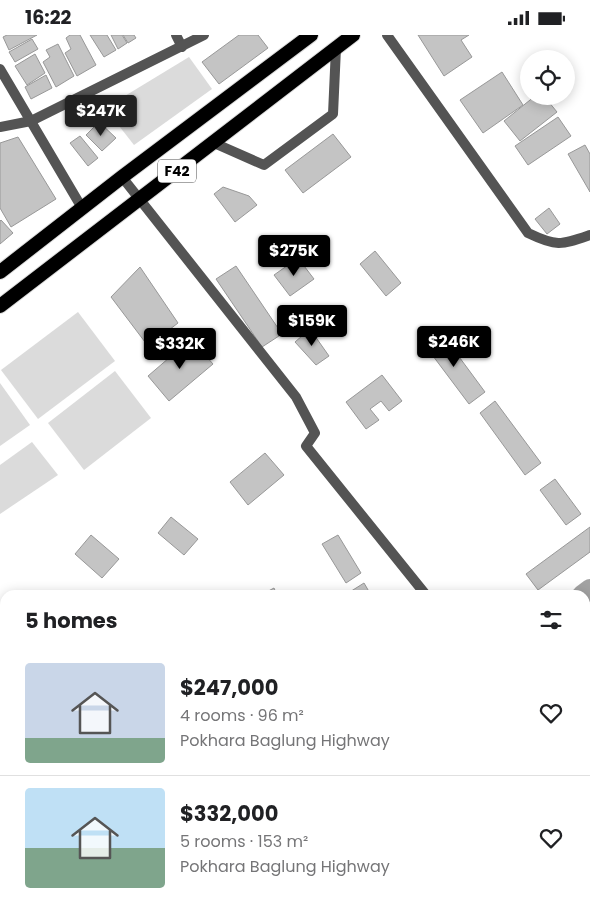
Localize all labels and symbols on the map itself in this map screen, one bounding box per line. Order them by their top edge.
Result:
pin: $247K [66,94,136,137]
road number: F42 [158,159,196,183]
pin: $275K [259,235,329,277]
pin: $159K [277,305,347,347]
pin: $246K [419,325,489,368]
pin: $332K [145,327,215,370]

